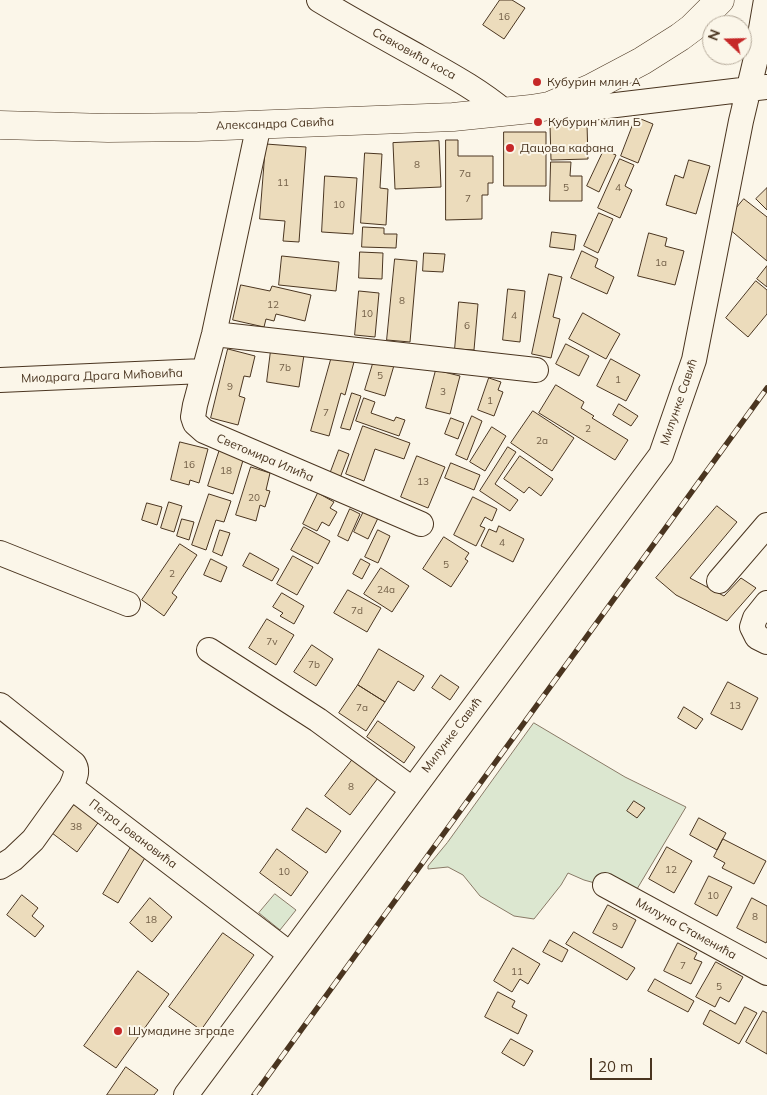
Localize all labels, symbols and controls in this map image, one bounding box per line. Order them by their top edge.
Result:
house number: 16 [498,11,510,23]
north arrow [702,15,752,65]
street label: Савковића коса [370,25,458,83]
text: N [704,27,724,43]
place label: Кубурин млин А [547,75,641,89]
marker: Кубурин млин А [531,76,543,88]
street label: Александра Савића [216,115,334,133]
place label: Кубурин млин Б [548,115,641,129]
marker: Кубурин млин Б [532,116,544,128]
place label: Дацова кафана [520,141,614,155]
marker: Дацова кафана [504,142,516,154]
house number: 8 [414,159,420,171]
house number: 7a [459,168,471,180]
house number: 11 [277,177,289,189]
house number: 5 [563,182,569,194]
house number: 4 [615,182,621,194]
house number: 7 [465,193,471,205]
house number: 10 [333,199,345,211]
house number: 1a [655,257,667,269]
house number: 8 [399,295,405,307]
house number: 12 [267,299,279,311]
house number: 10 [361,308,373,320]
house number: 4 [511,310,517,322]
house number: 6 [464,320,470,332]
street label: Милунке Савић [657,357,701,447]
house number: 7b [279,362,291,374]
street label: Миодрага Драга Мићовића [21,366,183,386]
house number: 5 [377,370,383,382]
house number: 1 [615,374,621,386]
house number: 9 [227,381,233,393]
house number: 3 [440,386,446,398]
house number: 1 [487,395,493,407]
house number: 7 [323,407,329,419]
house number: 2 [585,423,591,435]
street label: Светомира Илића [214,431,316,485]
house number: 2a [536,435,548,447]
house number: 16 [183,459,195,471]
house number: 18 [220,465,232,477]
house number: 13 [417,476,429,488]
house number: 20 [248,492,260,504]
house number: 4 [499,537,505,549]
house number: 5 [443,559,449,571]
house number: 2 [169,568,175,580]
house number: 24a [377,584,395,596]
house number: 7d [351,605,363,617]
house number: 7v [266,636,278,648]
house number: 7b [308,659,320,671]
street label: Милунке Савић [419,694,485,776]
house number: 13 [729,700,741,712]
house number: 7a [356,702,368,714]
house number: 8 [348,781,354,793]
street label: Петра Јовановића [86,796,180,872]
house number: 38 [70,821,82,833]
house number: 12 [665,864,677,876]
house number: 10 [278,866,290,878]
house number: 10 [707,890,719,902]
street label: Милуна Стаменића [633,895,739,963]
house number: 8 [752,911,758,923]
house number: 18 [145,914,157,926]
house number: 9 [612,921,618,933]
house number: 7 [680,960,686,972]
house number: 11 [511,966,523,978]
house number: 5 [716,981,722,993]
place label: Шумадине зграде [128,1024,234,1038]
marker: Шумадине зграде [112,1025,124,1037]
scale bar [592,1048,654,1080]
text: 20 m [598,1057,633,1076]

